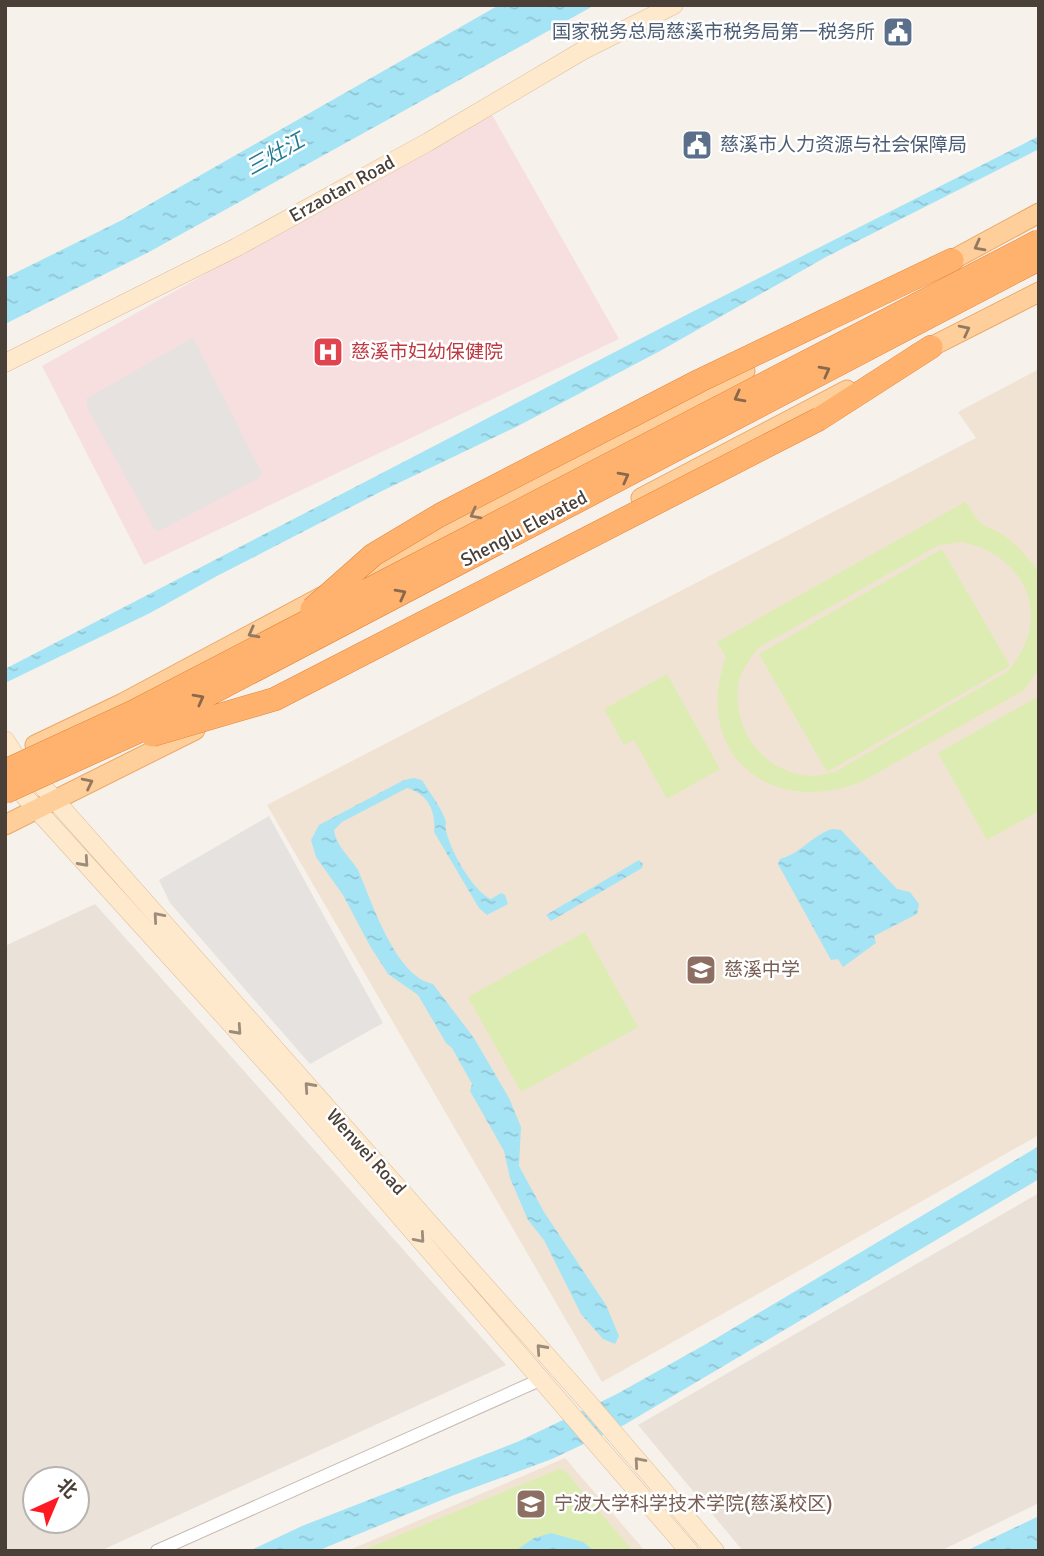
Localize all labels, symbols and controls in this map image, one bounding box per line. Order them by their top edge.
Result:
public building icon: 国家税务总局慈溪市税务局第一税务所 [881,15,915,49]
place label: 国家税务总局慈溪市税务局第一税务所 [552,20,875,44]
water label: 三灶江 [241,126,311,181]
public building icon: 慈溪市人力资源与社会保障局 [680,128,714,162]
place label: 慈溪市人力资源与社会保障局 [720,133,967,157]
street label: Erzaotan Road [285,150,399,228]
one-way arrow [973,237,986,251]
one-way arrow [958,324,970,338]
hospital icon: 慈溪市妇幼保健院 [311,335,345,369]
place label: 慈溪市妇幼保健院 [351,340,503,364]
one-way arrow [818,366,831,379]
one-way arrow [734,388,746,402]
one-way arrow [617,471,629,485]
street label: Shenglu Elevated [456,485,592,573]
one-way arrow [470,506,482,519]
one-way arrow [394,588,406,602]
one-way arrow [248,625,260,638]
one-way arrow [192,694,204,707]
one-way arrow [81,777,93,791]
one-way arrow [76,854,89,867]
one-way arrow [154,912,166,925]
school or university icon: 慈溪中学 [684,953,718,987]
place label: 慈溪中学 [724,958,800,982]
one-way arrow [229,1022,241,1035]
one-way arrow [305,1082,317,1095]
street label: Wenwei Road [321,1104,411,1200]
one-way arrow [412,1230,424,1243]
one-way arrow [537,1345,549,1358]
one-way arrow [635,1457,647,1470]
north arrow [21,1465,91,1535]
text: 北 [52,1473,82,1504]
school or university icon: 宁波大学科学技术学院(慈溪校区) [514,1487,548,1521]
place label: 宁波大学科学技术学院(慈溪校区) [554,1492,833,1516]

